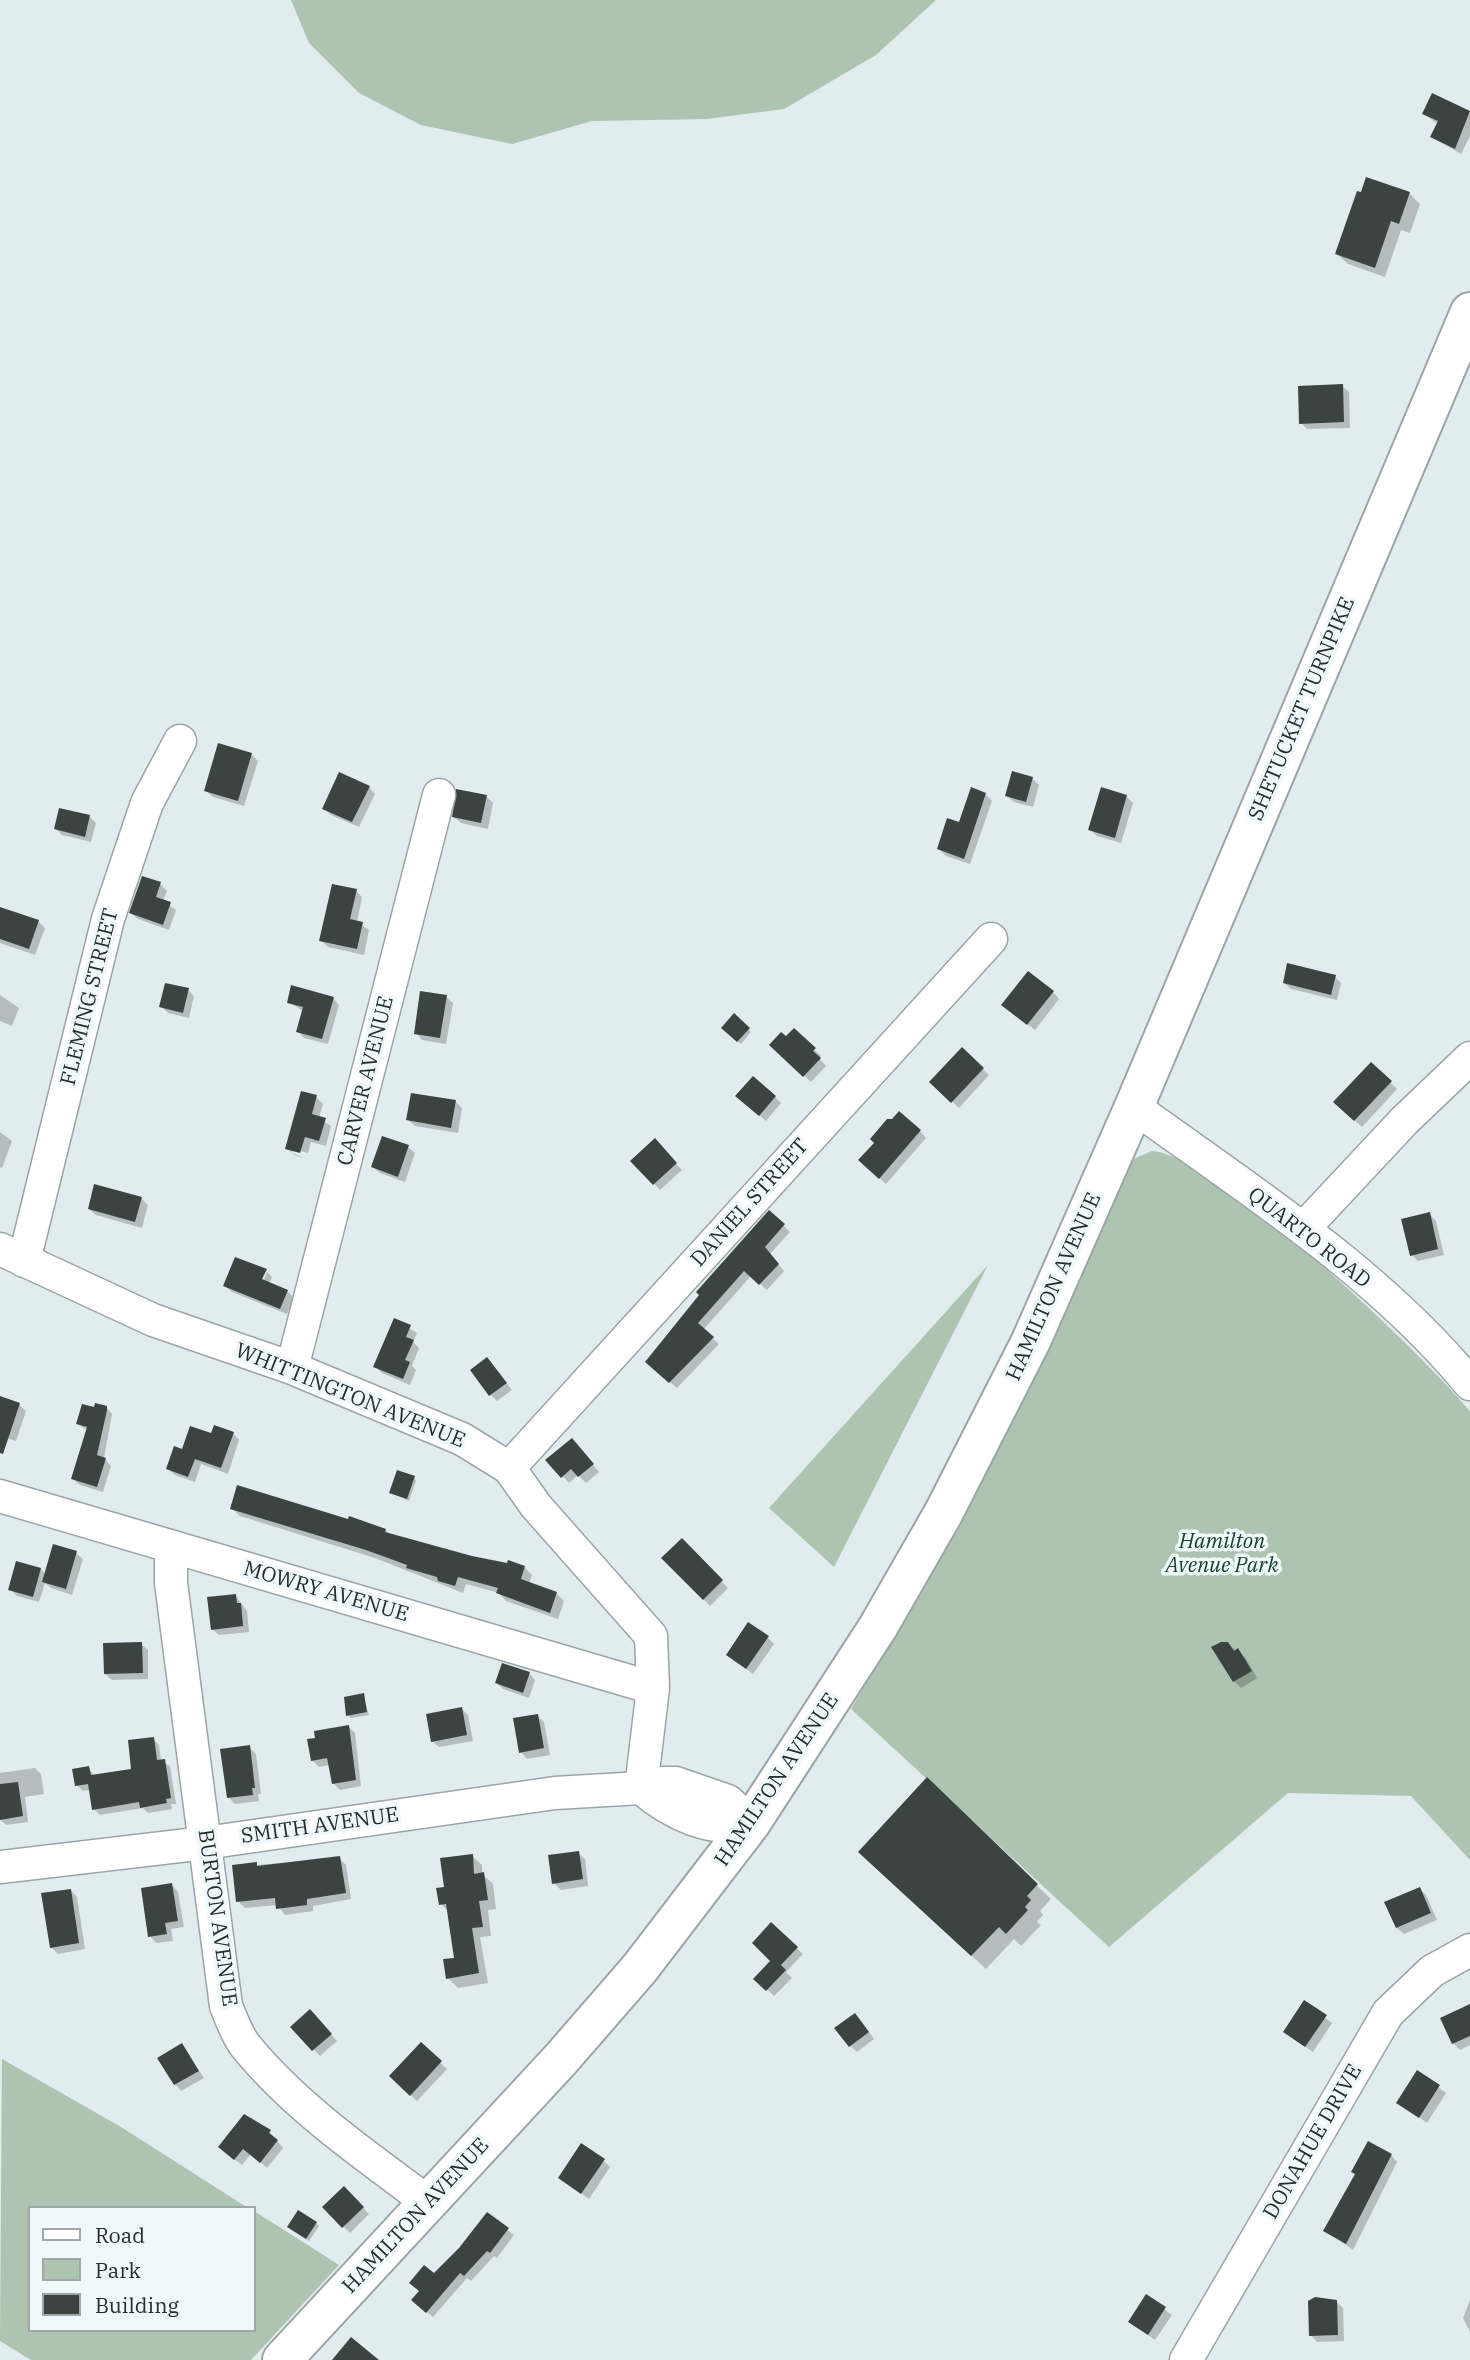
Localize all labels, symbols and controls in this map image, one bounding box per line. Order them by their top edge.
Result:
street label: SHETUCKET TURNPIKE [1243,594,1361,824]
street label: FLEMING STREET [56,906,124,1088]
street label: CARVER AVENUE [333,994,399,1168]
street label: DANIEL STREET [686,1134,814,1272]
street label: QUARTO ROAD [1243,1182,1375,1294]
street label: HAMILTON AVENUE [1001,1189,1107,1385]
street label: WHITTINGTON AVENUE [231,1338,469,1454]
park label: Hamilton Avenue Park [1165,1529,1279,1579]
street label: MOWRY AVENUE [240,1556,412,1628]
street label: HAMILTON AVENUE [710,1689,844,1871]
street label: SMITH AVENUE [240,1802,400,1850]
street label: BURTON AVENUE [192,1828,242,2008]
street label: DONAHUE DRIVE [1258,2060,1368,2224]
street label: HAMILTON AVENUE [337,2133,495,2299]
legend [28,2206,256,2332]
text: Road [95,2221,145,2249]
text: Park [95,2256,141,2284]
text: Building [95,2291,179,2319]

